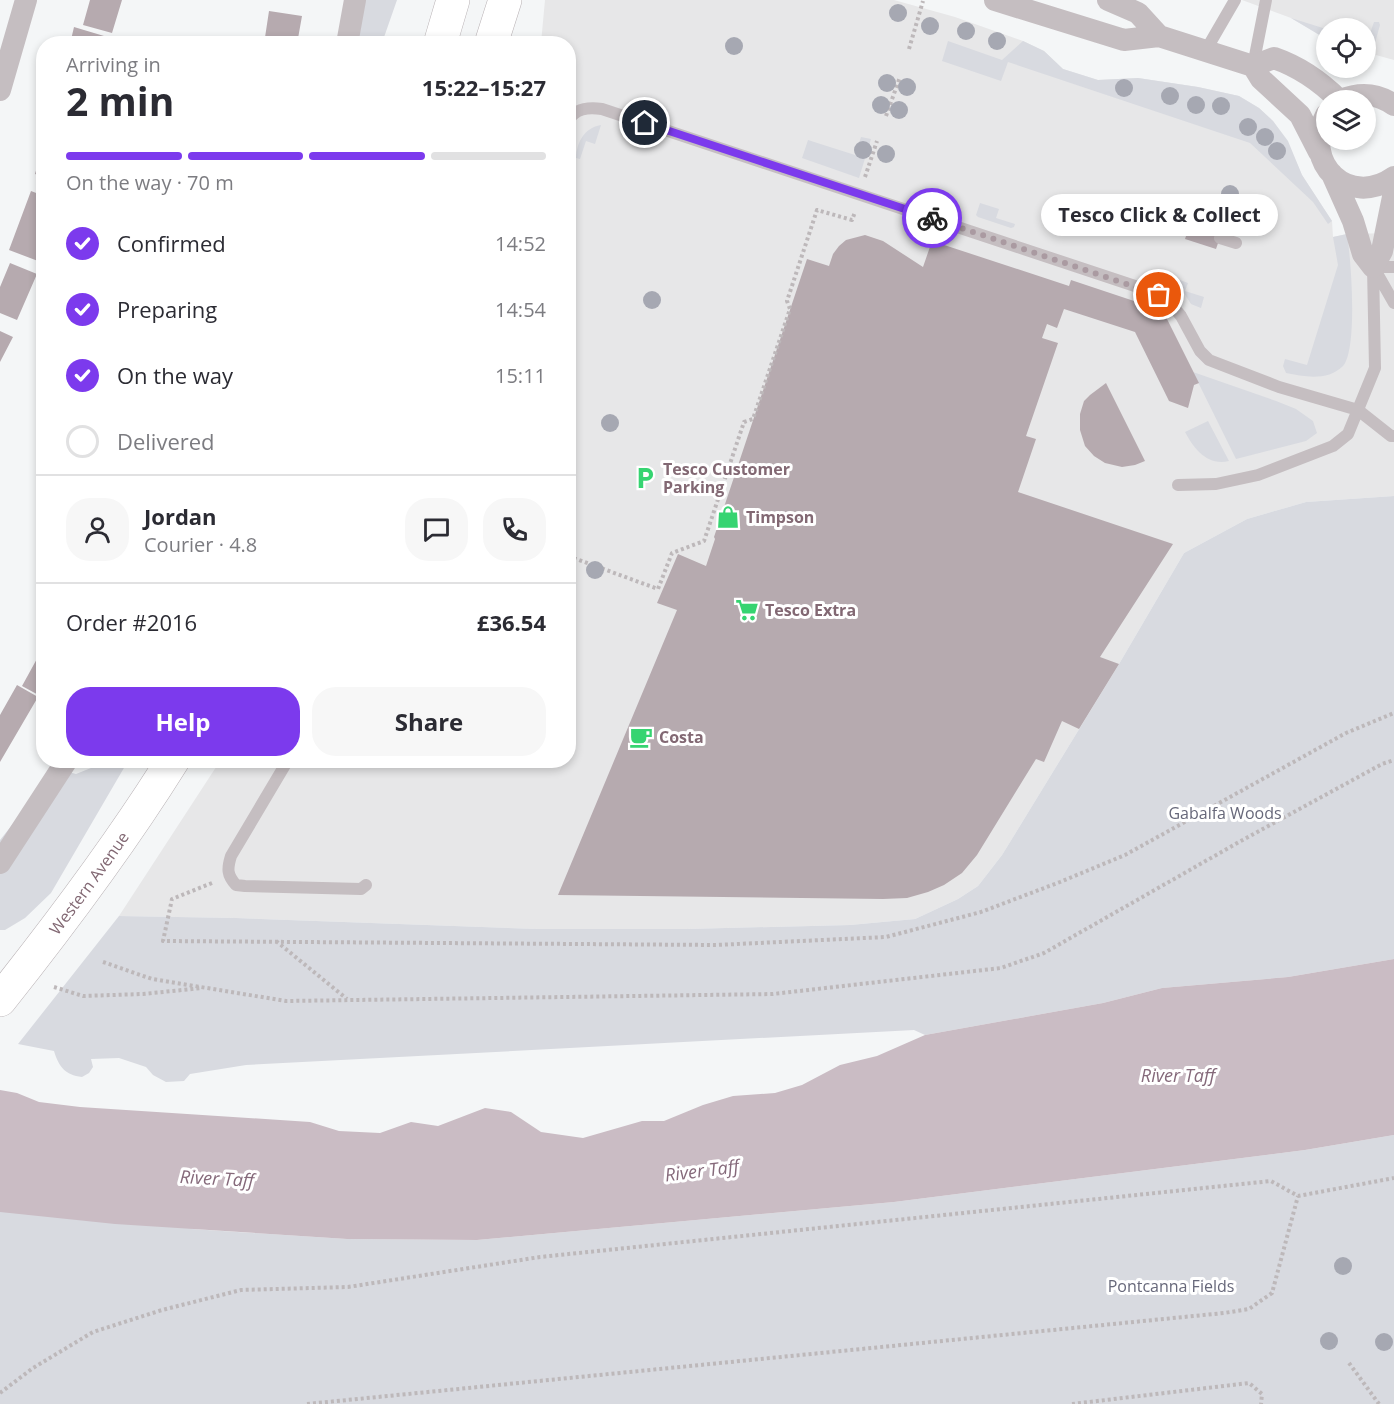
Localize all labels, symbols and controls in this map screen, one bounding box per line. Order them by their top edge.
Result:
map controls [1316,18,1376,150]
button: locate [1316,18,1376,78]
text: Arriving in [66,51,161,78]
text: 15:22–15:27 [422,72,546,102]
text: 2 min [66,74,174,127]
button: layers [1316,90,1376,150]
pin [619,97,670,148]
icon: home [628,106,661,139]
text: On the way · 70 m [66,169,234,196]
courier [902,188,962,248]
callout: Tesco Click & Collect [1040,193,1278,235]
text: Tesco Click & Collect [1058,201,1261,228]
icon: bike [916,202,949,235]
icon: check [66,227,99,260]
text: Confirmed [117,228,226,258]
text: 14:52 [495,230,546,257]
pin [1133,269,1184,320]
icon: bag [1142,278,1175,311]
icon: check [66,293,99,326]
text: Preparing [117,294,217,324]
text: 14:54 [495,296,546,323]
icon: check [66,359,99,392]
text: On the way [117,360,233,390]
text: 15:11 [495,362,546,389]
text: Delivered [117,426,215,456]
place label: Tesco Customer Parking [663,458,790,498]
parking icon: Tesco Customer Parking [632,465,658,491]
button: person [66,498,129,561]
button: chat [405,498,468,561]
button: phone [483,498,546,561]
text: Jordan [144,501,217,531]
shop icon: Timpson [715,504,741,530]
place label: Timpson [746,506,814,528]
text: Courier · 4.8 [144,531,257,558]
supermarket icon: Tesco Extra [734,597,760,623]
place label: Tesco Extra [765,599,856,621]
text: Order #2016 [66,607,197,637]
text: £36.54 [477,607,546,637]
button: Help [66,687,300,756]
button: Share [312,687,546,756]
cafe icon: Costa [628,724,654,750]
place label: Costa [659,726,704,748]
park label: Gabalfa Woods [1168,802,1282,824]
street label: Western Avenue [44,827,134,939]
water label: River Taff [1141,1063,1218,1087]
water label: River Taff [664,1153,743,1186]
water label: River Taff [179,1164,258,1192]
park label: Pontcanna Fields [1108,1275,1234,1297]

